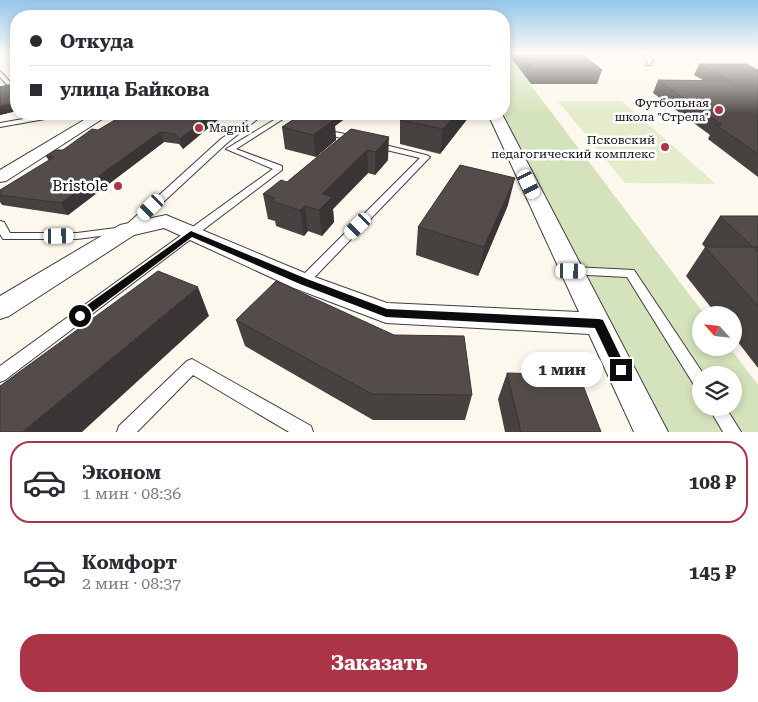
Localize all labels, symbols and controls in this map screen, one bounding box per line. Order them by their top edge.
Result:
text: Откуда [60,30,134,53]
text: улица Байкова [60,78,209,101]
place label: Футбольная школа "Стрела" [615,96,709,124]
marker: Футбольная школа "Стрела" [713,104,725,116]
place label: Magnit [209,121,250,135]
marker: Magnit [193,122,205,134]
place label: Псковский педагогический комплекс [491,133,655,161]
marker: Псковский педагогический комплекс [659,141,671,153]
car [515,167,542,201]
place label: Bristole [52,177,108,195]
marker: Bristole [112,180,124,192]
car [134,191,167,223]
car [342,210,373,242]
car [43,228,74,244]
car [555,263,586,279]
route start [69,305,91,327]
north arrow [692,306,742,356]
map controls [692,306,742,416]
callout: 1 мин [521,352,604,388]
route end [610,359,632,381]
text: 1 мин [538,360,586,379]
button: layers [692,366,742,416]
icon: car [22,460,67,505]
text: Эконом [82,461,161,484]
text: 108 ₽ [689,471,736,494]
text: 1 мин · 08:36 [82,484,181,503]
icon: car [22,550,67,595]
text: Комфорт [82,551,177,574]
text: 145 ₽ [689,561,736,584]
text: 2 мин · 08:37 [82,574,181,593]
button: Заказать [20,634,738,692]

